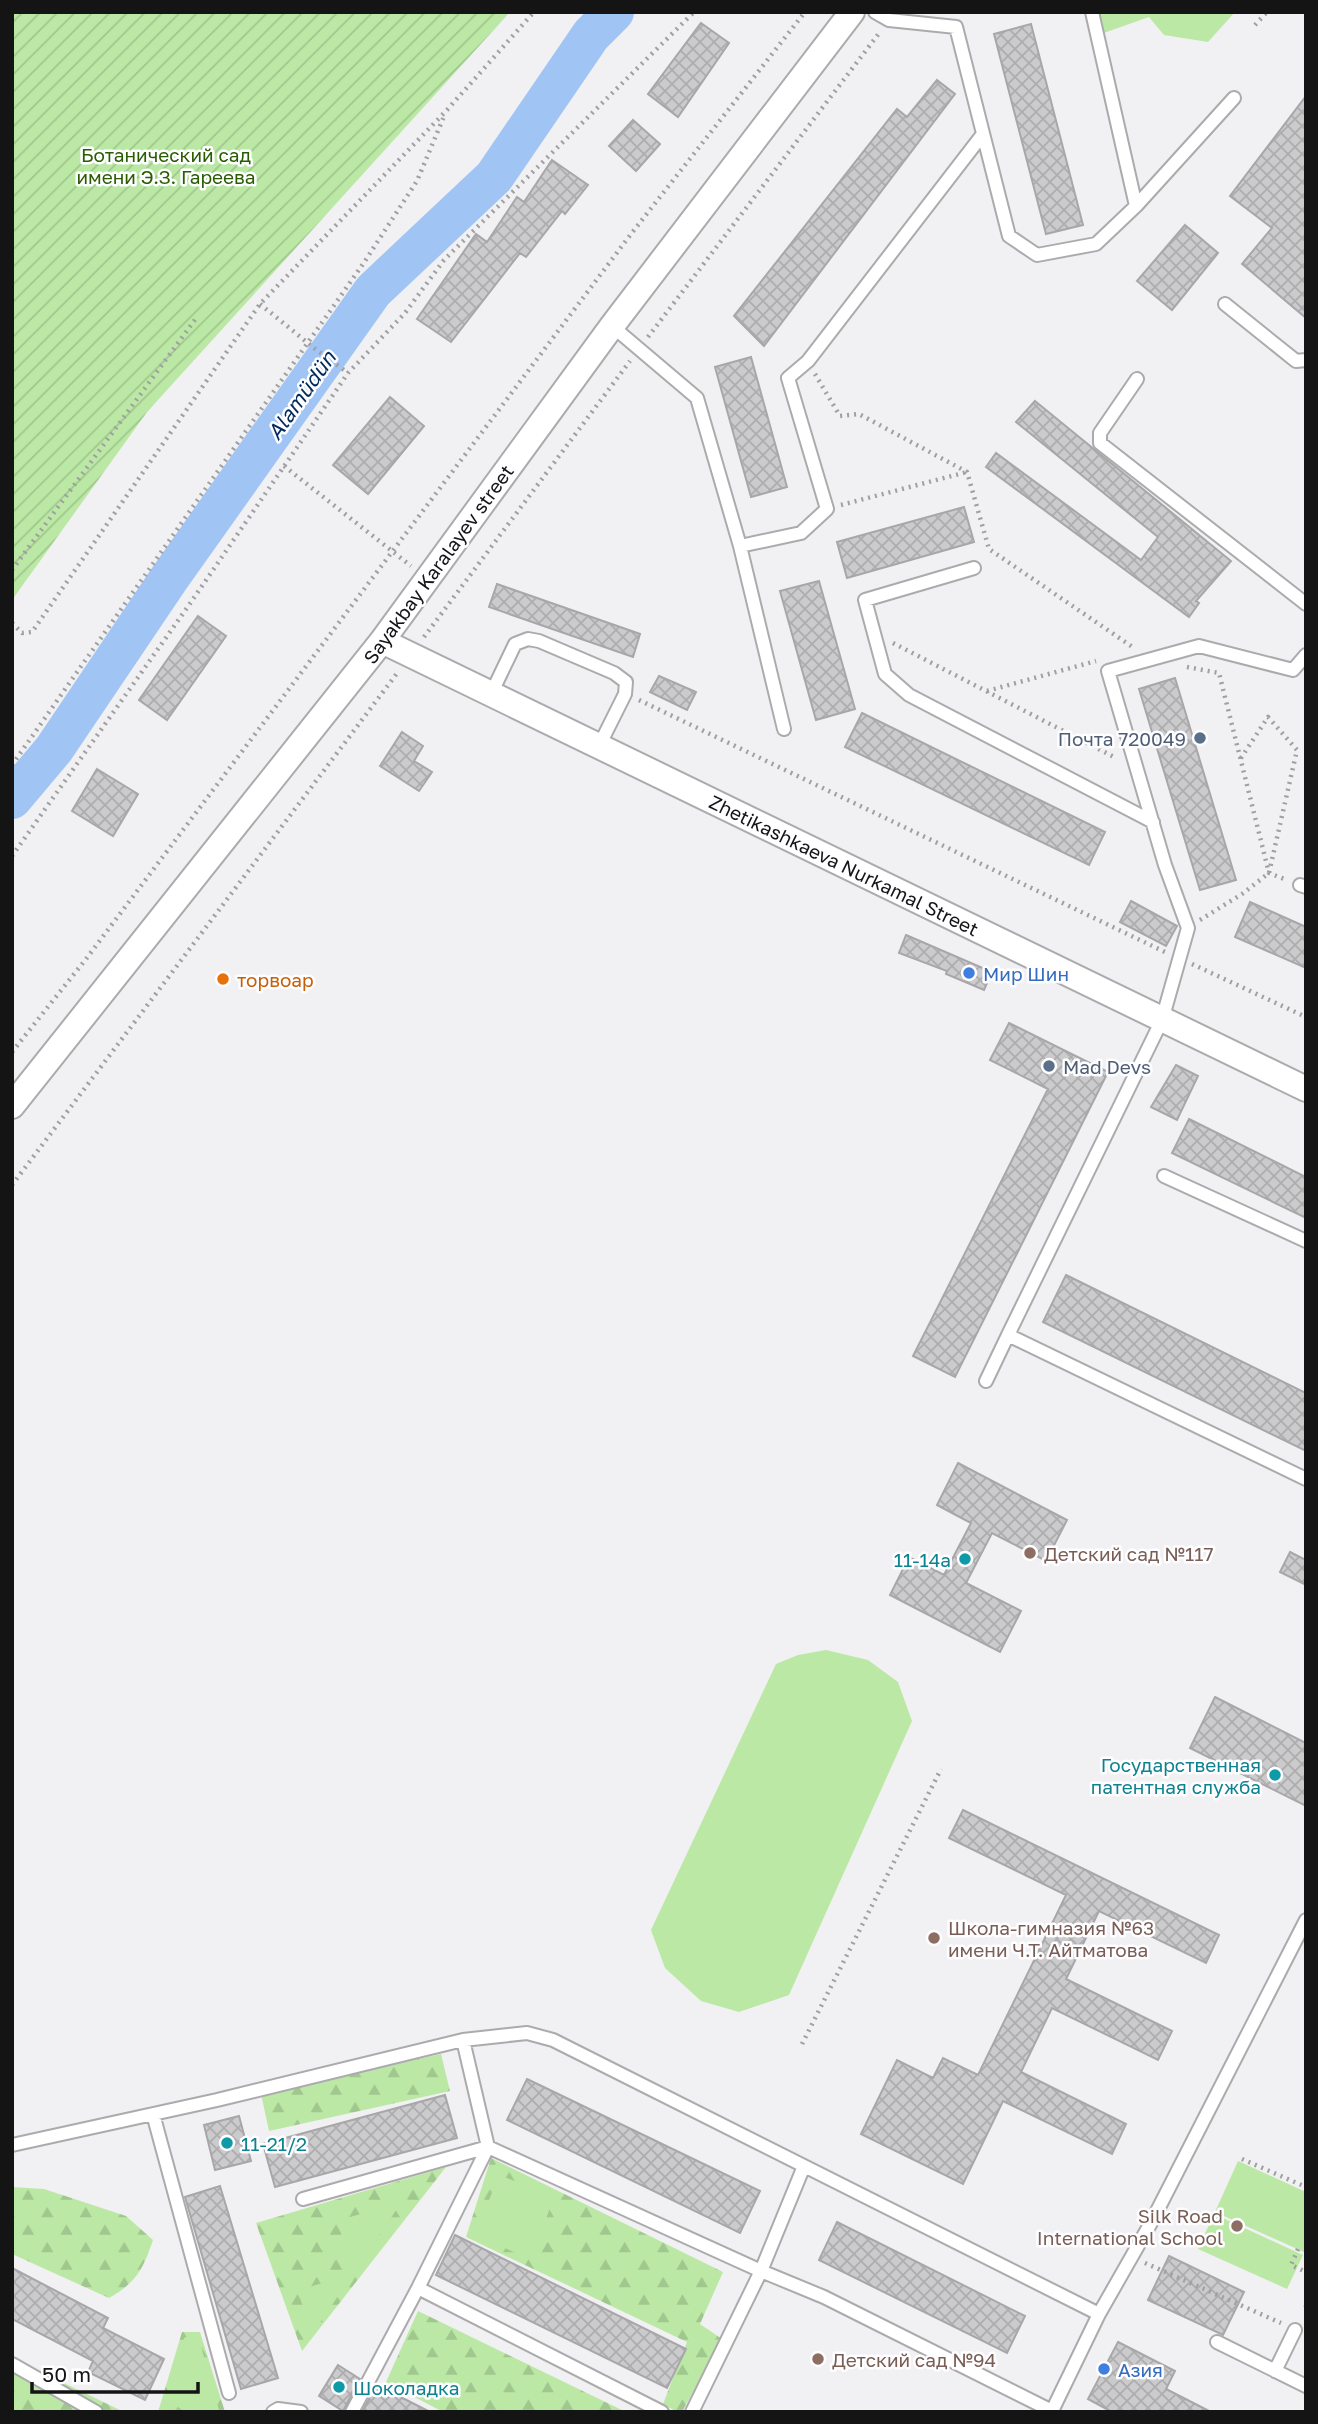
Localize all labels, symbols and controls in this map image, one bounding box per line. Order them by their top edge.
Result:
park label: Ботанический сад имени Э.З. Гареева [76,143,256,188]
water label: Alamüdün [261,345,342,444]
street label: Sayakbay Karalayev street [358,460,518,668]
place label: Почта 720049 [1058,727,1186,750]
marker: Почта 720049 [1192,730,1208,746]
street label: Zhetikashkaeva Nurkamal Street [706,790,982,940]
place label: Мир Шин [983,962,1069,985]
marker: Мир Шин [961,965,977,981]
place label: торвоар [237,968,314,991]
marker: торвоар [215,971,231,987]
place label: Mad Devs [1063,1055,1151,1078]
marker: Mad Devs [1041,1058,1057,1074]
place label: Детский сад №117 [1044,1542,1213,1565]
marker: Детский сад №117 [1022,1545,1038,1561]
place label: 11-14а [894,1548,951,1571]
marker: 11-14а [957,1551,973,1567]
place label: Государственная патентная служба [1091,1753,1261,1798]
marker: Государственная патентная служба [1267,1767,1283,1783]
place label: Школа-гимназия №63 имени Ч.Т. Айтматова [948,1916,1154,1961]
marker: Школа-гимназия №63 имени Ч.Т. Айтматова [926,1930,942,1946]
place label: 11-21/2 [241,2132,307,2155]
marker: 11-21/2 [219,2135,235,2151]
place label: Silk Road International School [1037,2204,1223,2249]
marker: Silk Road International School [1229,2218,1245,2234]
place label: Детский сад №94 [832,2348,996,2371]
scale bar [32,2350,198,2394]
marker: Детский сад №94 [810,2351,826,2367]
place label: Азия [1118,2358,1163,2381]
text: 50 m [42,2361,91,2387]
marker: Азия [1096,2361,1112,2377]
place label: Шоколадка [353,2376,459,2399]
marker: Шоколадка [331,2379,347,2395]

